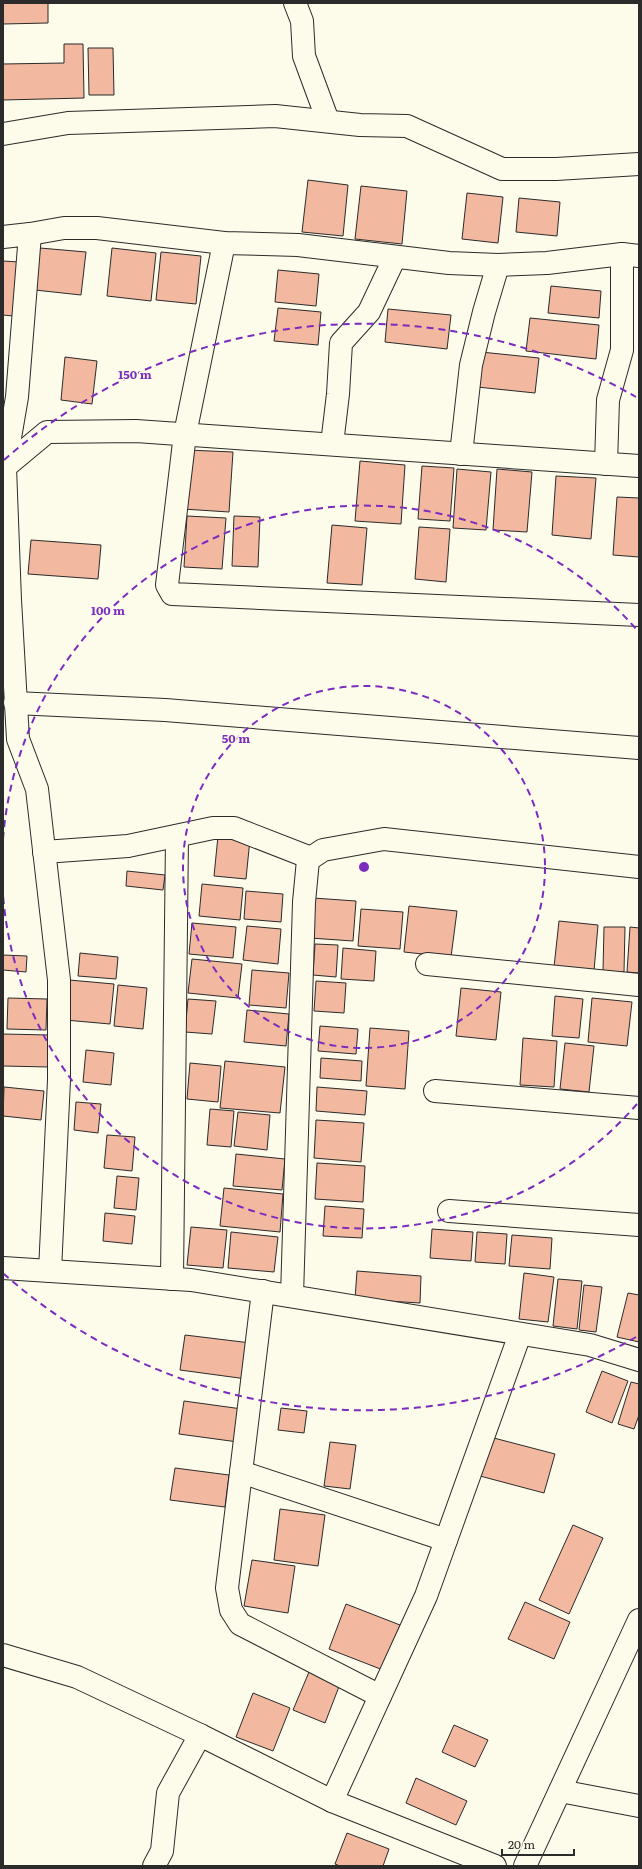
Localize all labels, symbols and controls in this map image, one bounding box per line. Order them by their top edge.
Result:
text: 150 m [118,365,152,383]
text: 100 m [91,601,125,619]
text: 50 m [222,729,250,747]
centre of rings [357,860,371,874]
scale bar [502,1831,574,1857]
text: 20 m [508,1835,535,1853]

